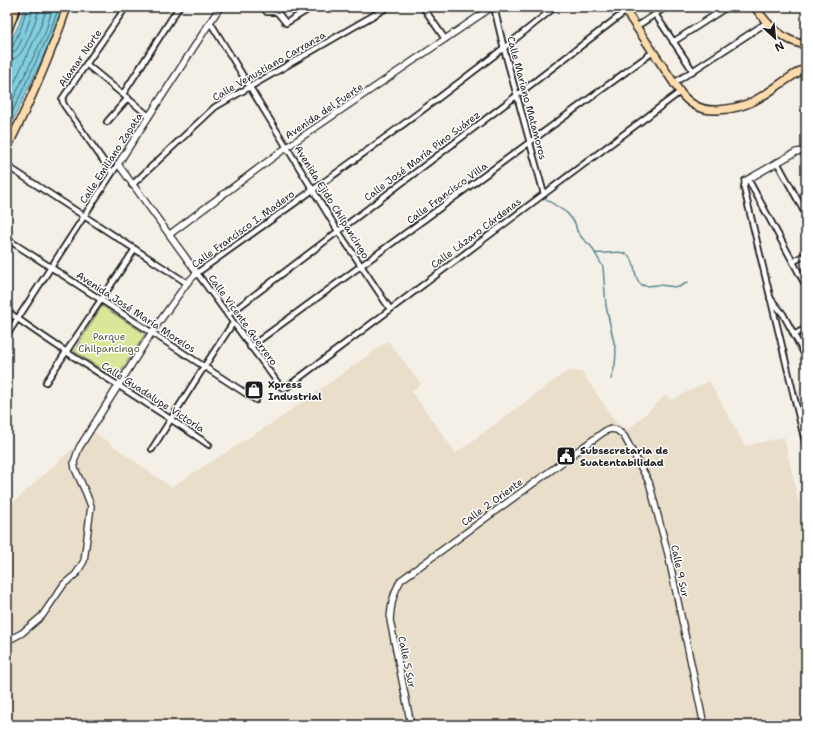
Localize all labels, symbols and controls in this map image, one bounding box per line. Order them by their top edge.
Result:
north arrow [755,18,795,58]
street label: Alamar Norte [56,27,105,89]
street label: Calle Venustiano Carranza [210,28,329,104]
street label: Calle Mariano Matamoros [504,35,550,161]
text: N [772,38,787,55]
street label: Avenida del Fuerte [282,80,366,142]
street label: Calle José María Pino Suárez [361,108,483,204]
street label: Calle Emiliano Zapata [77,109,146,206]
street label: Avenida Ejido Chilpancingo [292,143,372,261]
street label: Calle Francisco Villa [404,159,491,227]
street label: Calle Francisco I. Madero [189,187,297,271]
street label: Calle Lázaro Cárdenas [428,195,524,271]
street label: Avenida José María Morelos [74,269,198,355]
street label: Calle Vicente Guerrero [206,272,280,368]
park label: Parque Chilpancingo [78,330,140,355]
street label: Calle Guadalupe Victoria [99,359,207,436]
place label: Xpress Industrial [268,378,322,403]
shop icon: Xpress Industrial [243,379,265,401]
place label: Subsecretaria de Suatentabilidad [580,444,668,469]
public building icon: Subsecretaria de Suatentabilidad [555,445,577,467]
street label: Calle 2 Oriente [459,475,526,529]
street label: Calle 9 Sur [668,544,692,599]
street label: Calle 5 Sur [395,635,419,689]

